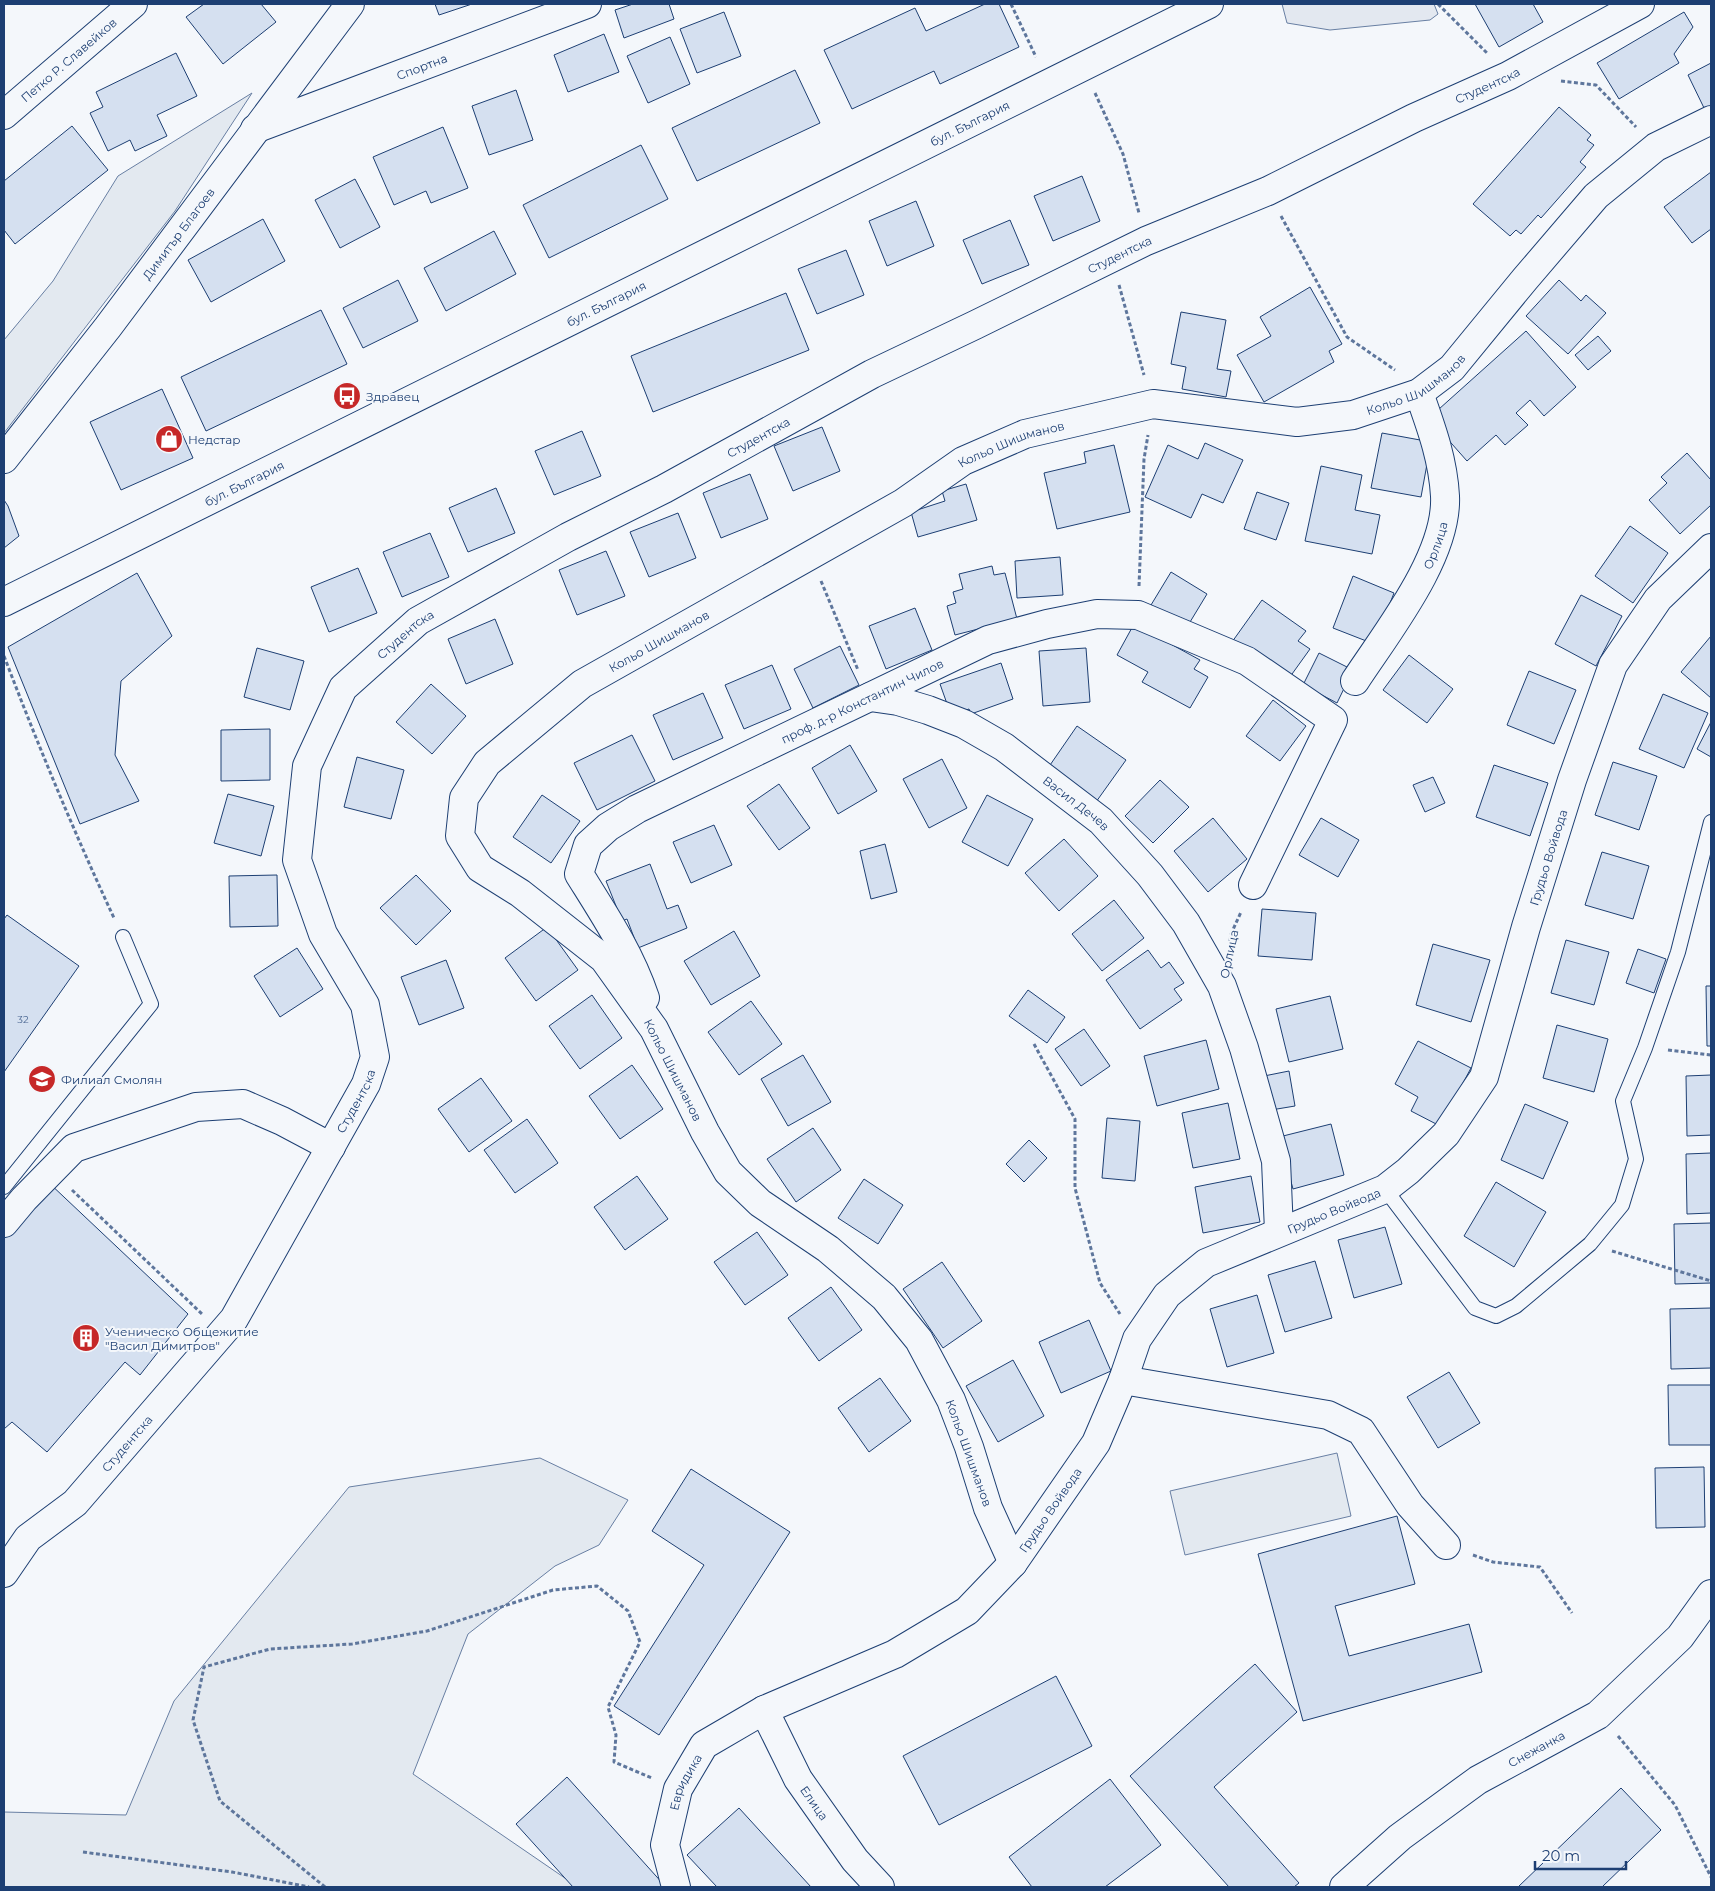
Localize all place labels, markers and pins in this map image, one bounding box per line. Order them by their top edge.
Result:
bus stop icon: Здравец [332,381,362,411]
place label: Здравец [366,389,419,404]
shop icon: Недстар [154,424,184,454]
place label: Недстар [188,432,241,447]
school or university icon: Филиал Смолян [27,1064,57,1094]
place label: Филиал Смолян [61,1072,162,1087]
building icon: Ученическо Общежитие "Васил Димитров" [71,1323,101,1353]
place label: Ученическо Общежитие "Васил Димитров" [105,1324,259,1353]

